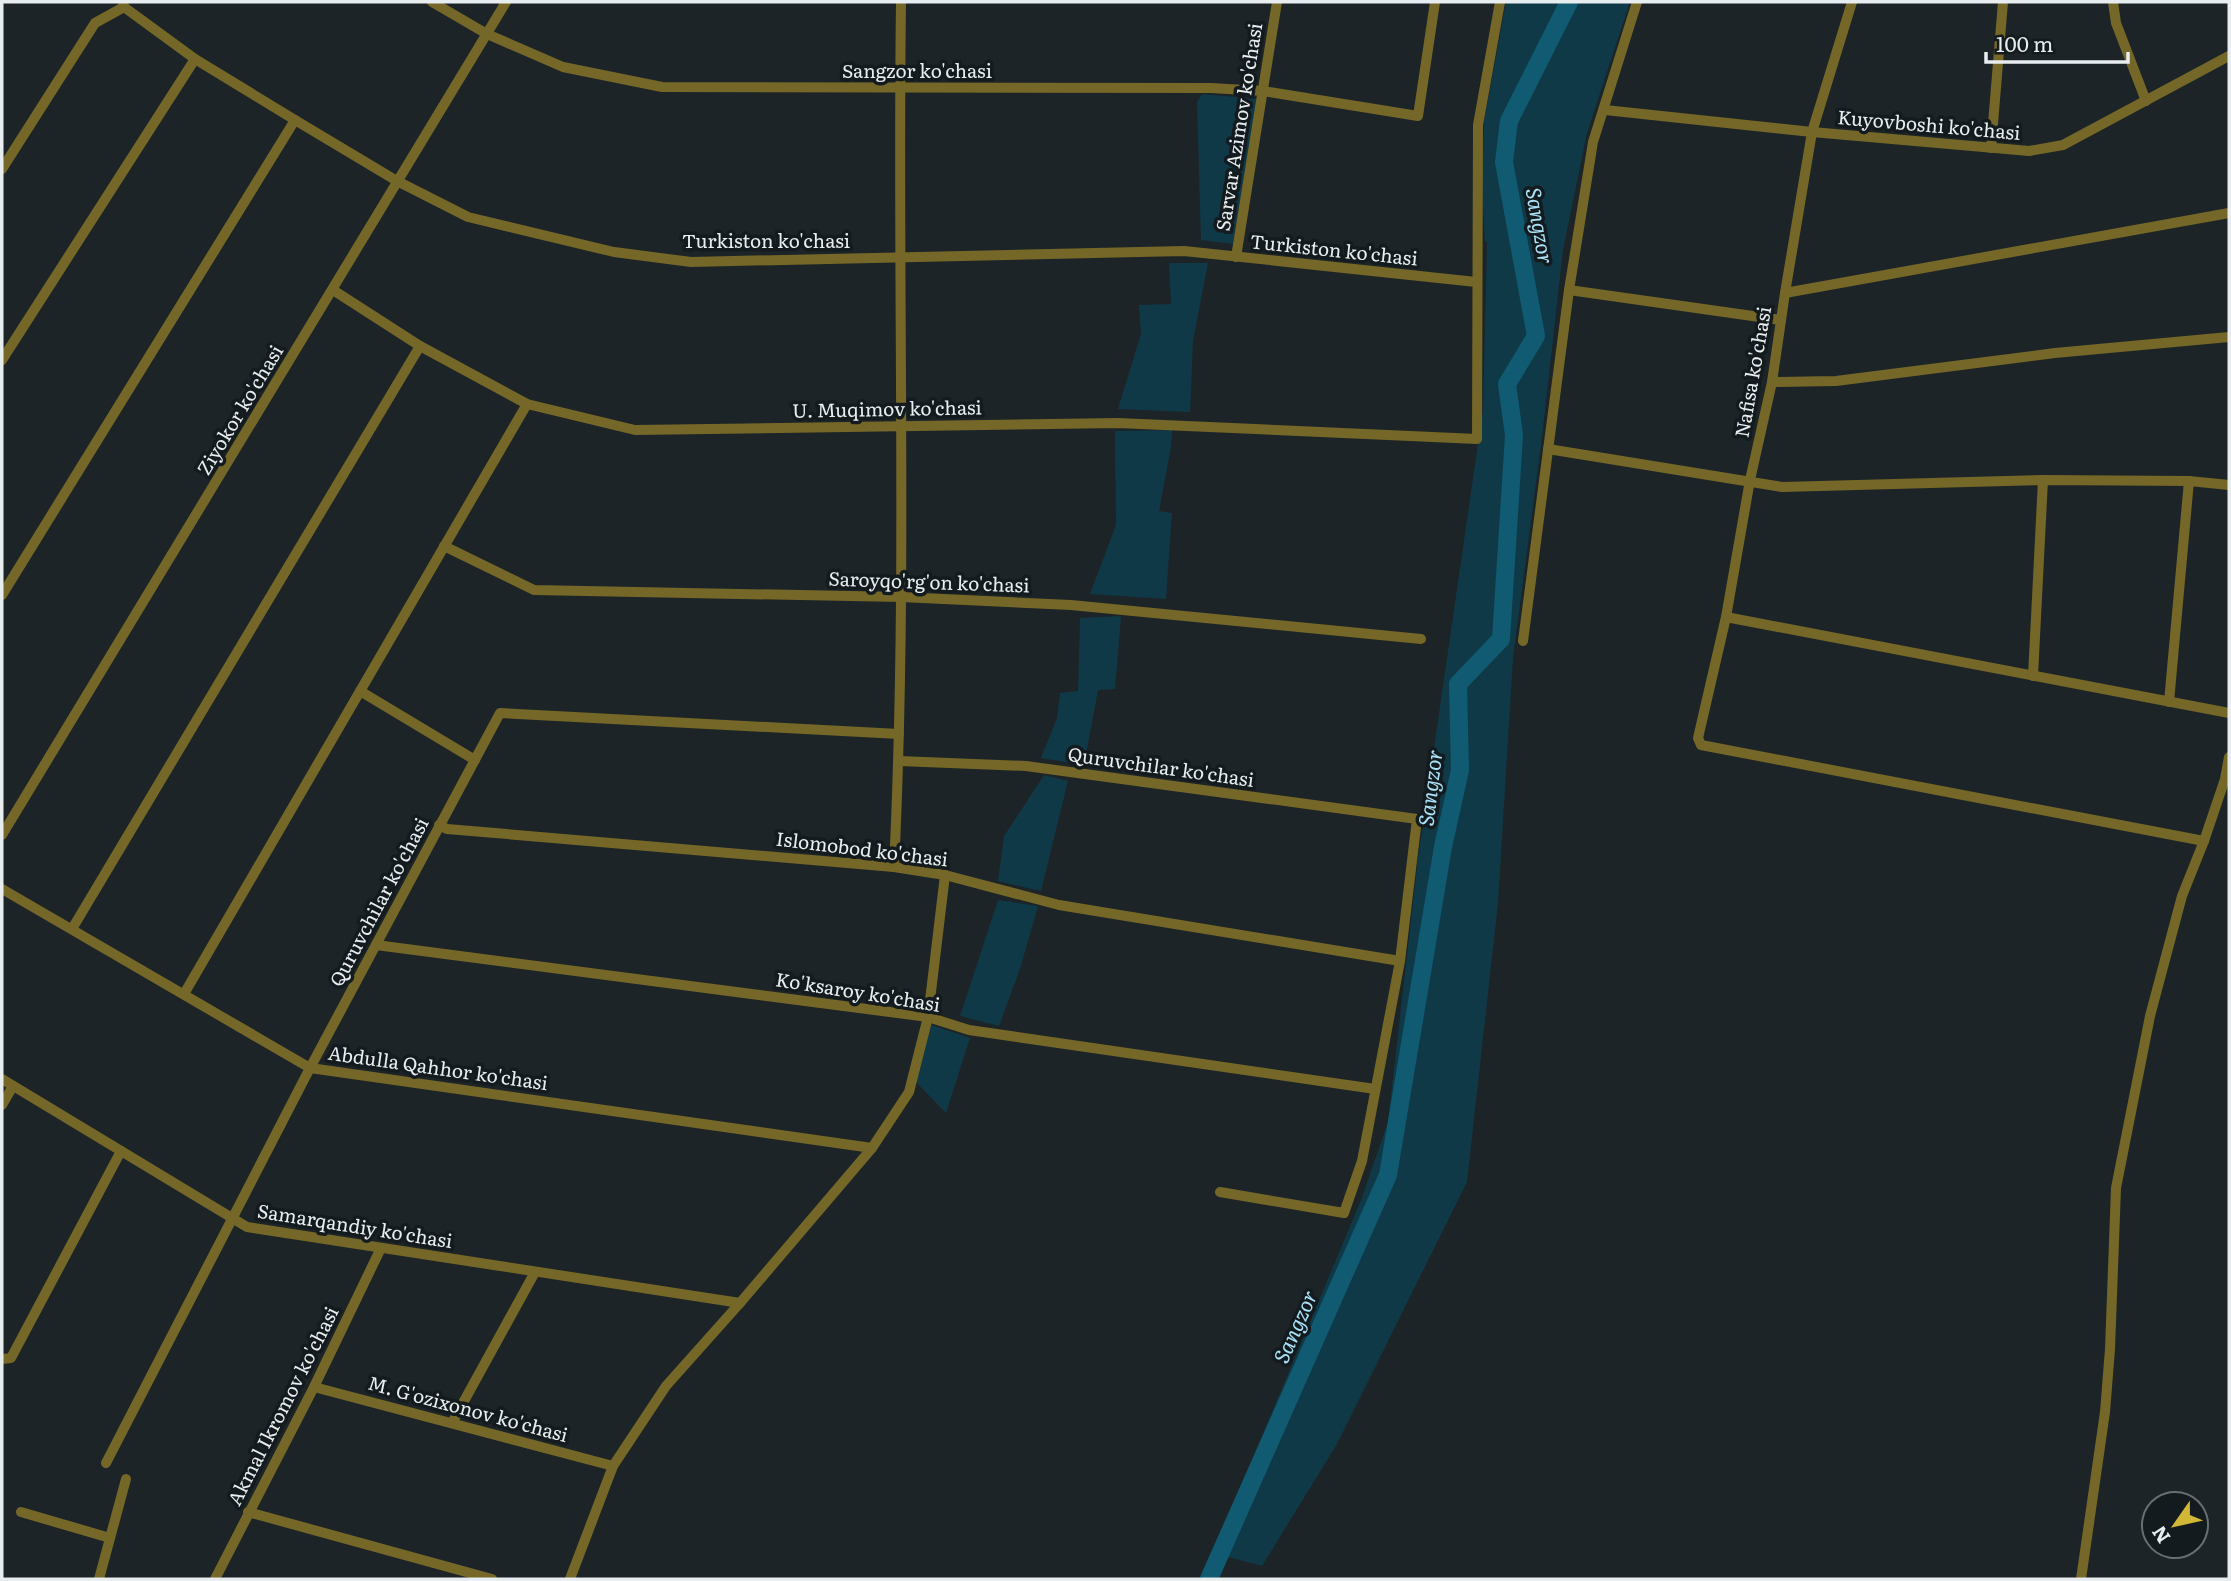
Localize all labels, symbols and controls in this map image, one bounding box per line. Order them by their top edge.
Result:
street label: Sarvar Azimov ko'chasi [1208,21,1268,233]
scale bar [1986,21,2128,65]
text: 100 m [1996,27,2053,58]
street label: Sangzor ko'chasi [842,56,992,84]
street label: Kuyovboshi ko'chasi [1836,102,2022,146]
water label: Sangzor [1520,185,1563,266]
street label: Turkiston ko'chasi [682,226,850,254]
street label: Turkiston ko'chasi [1249,226,1419,272]
street label: Nafisa ko'chasi [1727,304,1777,440]
street label: Ziyokor ko'chasi [189,339,289,480]
street label: U. Muqimov ko'chasi [792,392,982,424]
street label: Saroyqo'rg'on ko'chasi [828,563,1030,599]
street label: Quruvchilar ko'chasi [1066,739,1256,793]
water label: Sangzor [1408,747,1449,828]
street label: Quruvchilar ko'chasi [322,812,435,991]
street label: Islomobod ko'chasi [774,824,950,872]
street label: Ko'ksaroy ko'chasi [774,964,942,1018]
street label: Abdulla Qahhor ko'chasi [327,1038,550,1096]
street label: Samarqandiy ko'chasi [256,1196,455,1254]
water label: Sangzor [1264,1284,1324,1367]
street label: Akmal Ikromov ko'chasi [220,1301,345,1510]
street label: M. G'ozixonov ko'chasi [365,1368,571,1448]
north arrow [2140,1490,2210,1560]
text: N [2144,1521,2176,1550]

